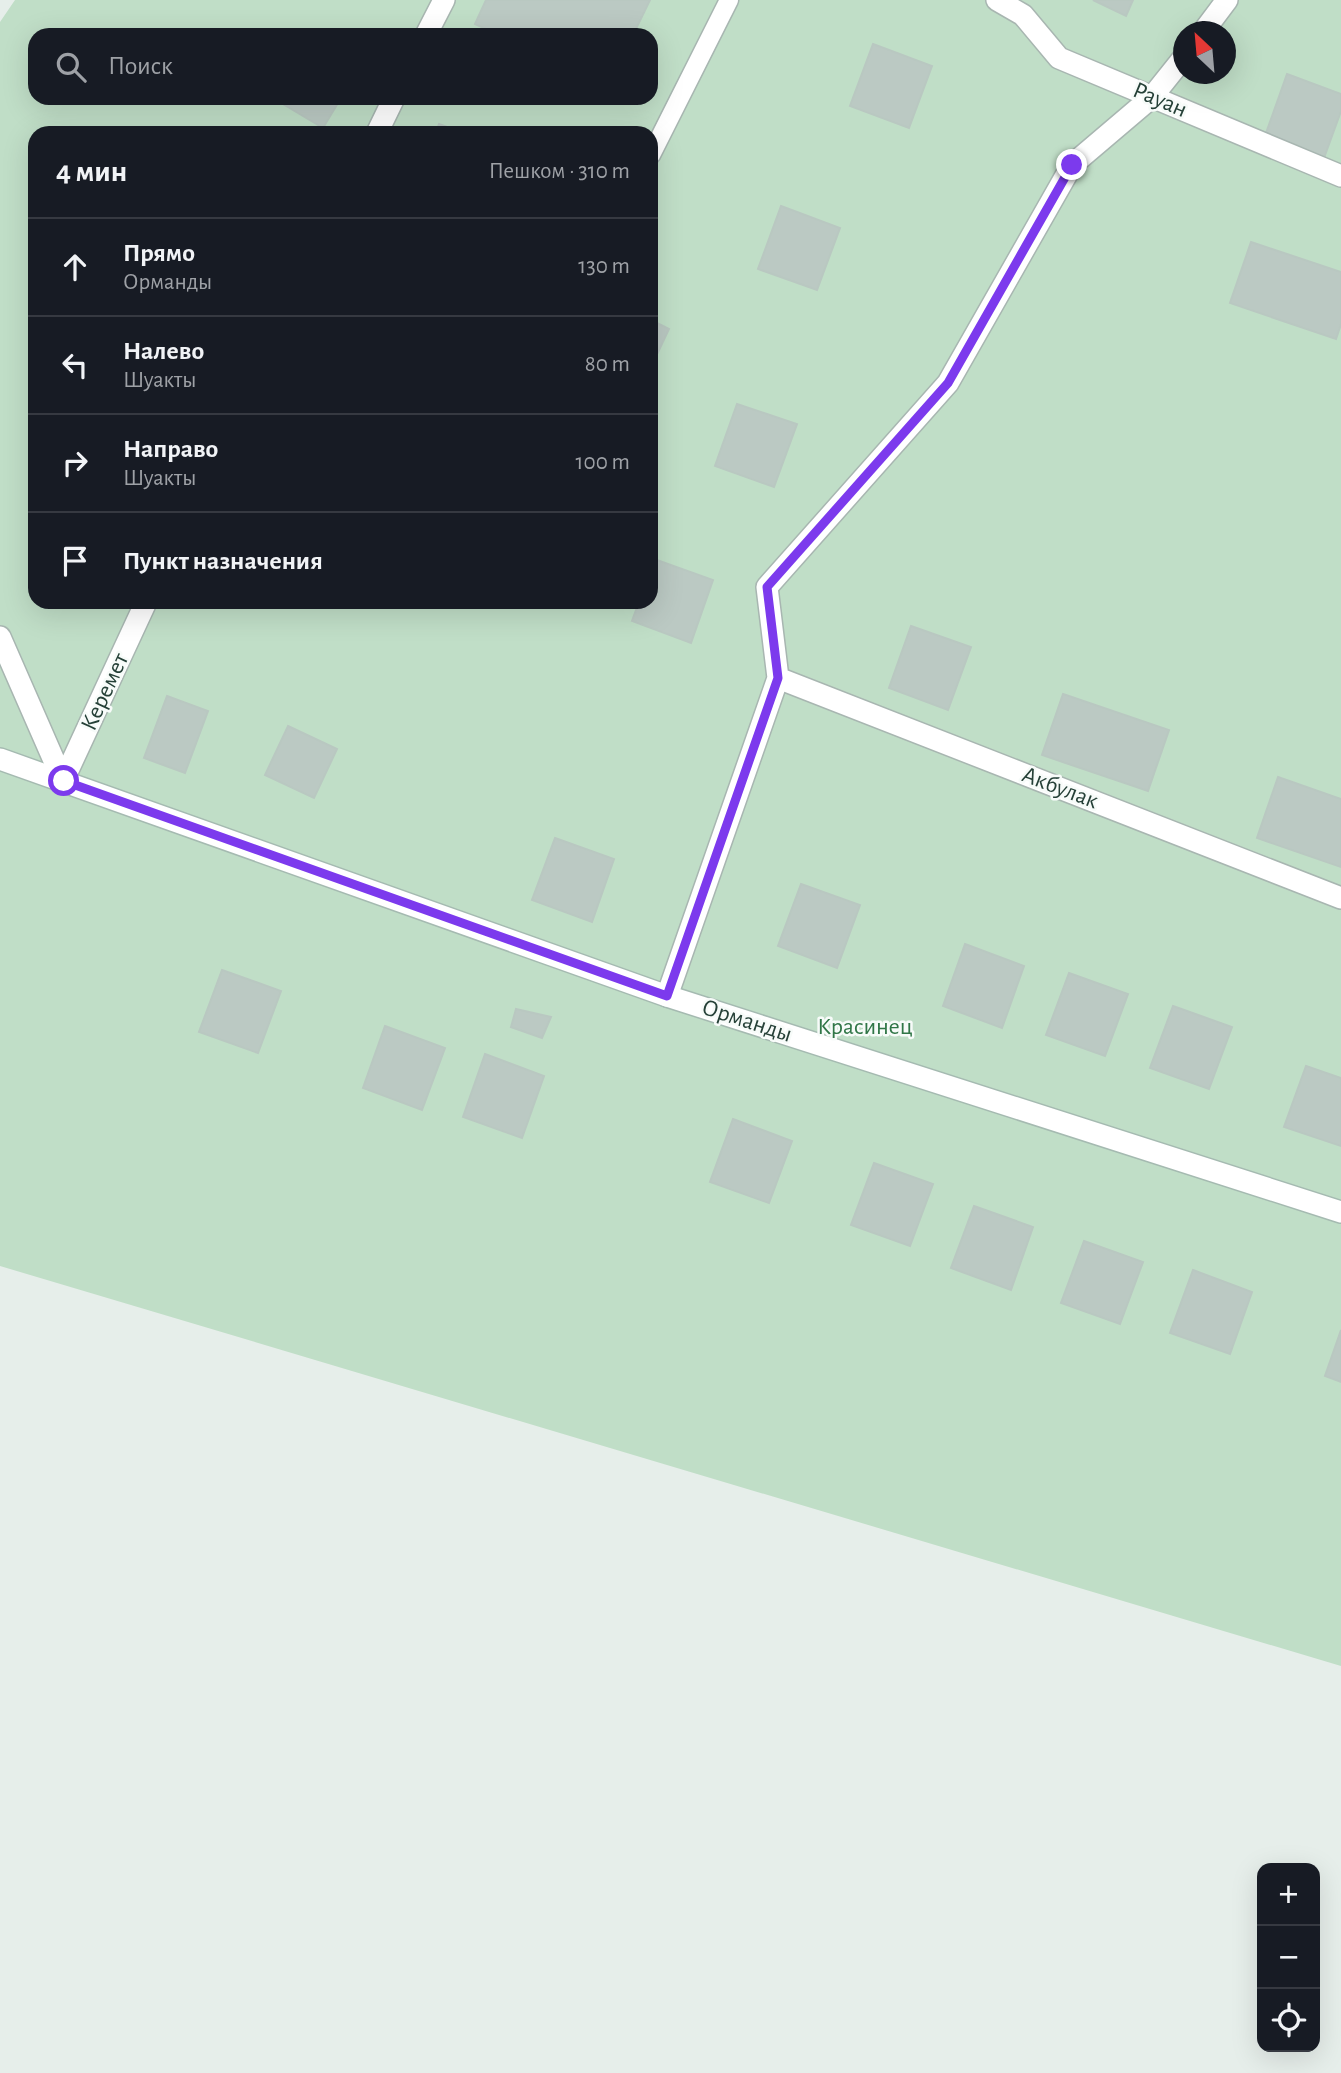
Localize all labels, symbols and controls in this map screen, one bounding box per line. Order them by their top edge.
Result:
north arrow [1173,21,1236,84]
search box [28,28,658,105]
icon: search [52,48,90,86]
text: Поиск [108,53,173,79]
street label: Рауан [1129,78,1191,122]
route end [1056,149,1087,180]
text: 4 мин [56,157,127,187]
text: Пешком · 310 m [489,160,630,183]
text: Прямо [123,240,195,266]
icon: ahead [56,248,94,286]
text: 130 m [578,255,630,278]
text: Орманды [123,271,212,294]
text: Налево [123,338,204,364]
icon: left [56,346,94,384]
text: 80 m [585,353,630,376]
text: Шуакты [123,369,196,392]
text: Направо [123,436,218,462]
icon: right [56,444,94,482]
text: 100 m [576,451,630,474]
text: Шуакты [123,467,196,490]
icon: arrive [56,542,94,580]
text: Пункт назначения [123,548,323,574]
street label: Керемет [77,649,133,734]
street label: Акбулак [1019,763,1101,813]
route start [48,765,79,796]
street label: Орманды [699,995,795,1047]
park label: Красинец [817,1015,913,1039]
map controls [1257,1863,1320,2052]
button: + [1257,1863,1320,1926]
button: − [1257,1926,1320,1989]
button: locate [1257,1989,1320,2052]

